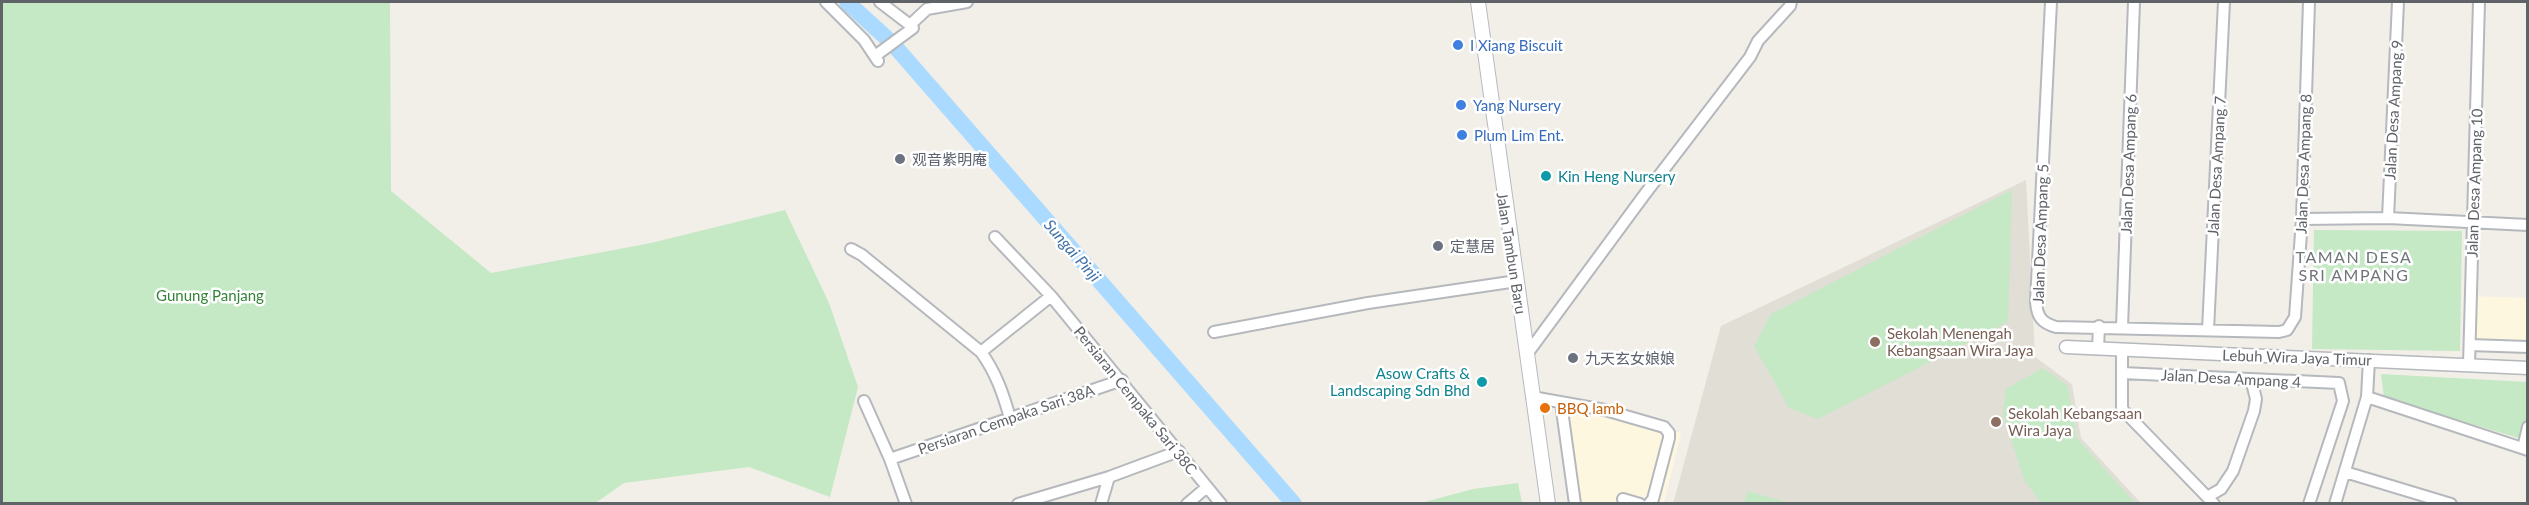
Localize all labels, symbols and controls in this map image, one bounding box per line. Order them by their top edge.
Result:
place label: I Xiang Biscuit [1470,36,1564,54]
marker: I Xiang Biscuit [1451,38,1465,52]
street label: Jalan Desa Ampang 9 [2380,40,2406,180]
street label: Jalan Desa Ampang 6 [2117,93,2139,234]
street label: Jalan Desa Ampang 8 [2292,94,2314,234]
street label: Jalan Desa Ampang 7 [2203,95,2229,236]
place label: Yang Nursery [1473,96,1561,114]
marker: Yang Nursery [1454,98,1468,112]
street label: Jalan Desa Ampang 10 [2462,108,2486,258]
place label: Plum Lim Ent. [1474,126,1564,144]
marker: Plum Lim Ent. [1455,128,1469,142]
place label: 观音紫明庵 [912,150,987,168]
marker: 观音紫明庵 [893,152,907,166]
street label: Jalan Desa Ampang 5 [2029,164,2051,304]
place label: Kin Heng Nursery [1558,167,1676,185]
marker: Kin Heng Nursery [1539,169,1553,183]
street label: Jalan Tambun Baru [1493,191,1531,315]
water label: Sungai Pinji [1041,215,1105,285]
place label: 定慧居 [1450,237,1495,255]
marker: 定慧居 [1431,239,1445,253]
district label: TAMAN DESA SRI AMPANG [2296,247,2412,284]
park label: Gunung Panjang [156,286,264,304]
street label: Persiaran Cempaka Sari 38C [1071,322,1201,478]
place label: Sekolah Menengah Kebangsaan Wira Jaya [1887,324,2033,359]
marker: Sekolah Menengah Kebangsaan Wira Jaya [1868,335,1882,349]
street label: Lebuh Wira Jaya Timur [2222,345,2373,369]
place label: 九天玄女娘娘 [1585,349,1675,367]
marker: 九天玄女娘娘 [1566,351,1580,365]
place label: Asow Crafts & Landscaping Sdn Bhd [1330,364,1470,399]
street label: Jalan Desa Ampang 4 [2161,365,2302,391]
marker: Asow Crafts & Landscaping Sdn Bhd [1475,375,1489,389]
street label: Persiaran Cempaka Sari 38A [915,380,1097,458]
place label: BBQ lamb [1557,399,1624,417]
marker: BBQ lamb [1538,401,1552,415]
place label: Sekolah Kebangsaan Wira Jaya [2008,404,2142,439]
marker: Sekolah Kebangsaan Wira Jaya [1989,415,2003,429]

